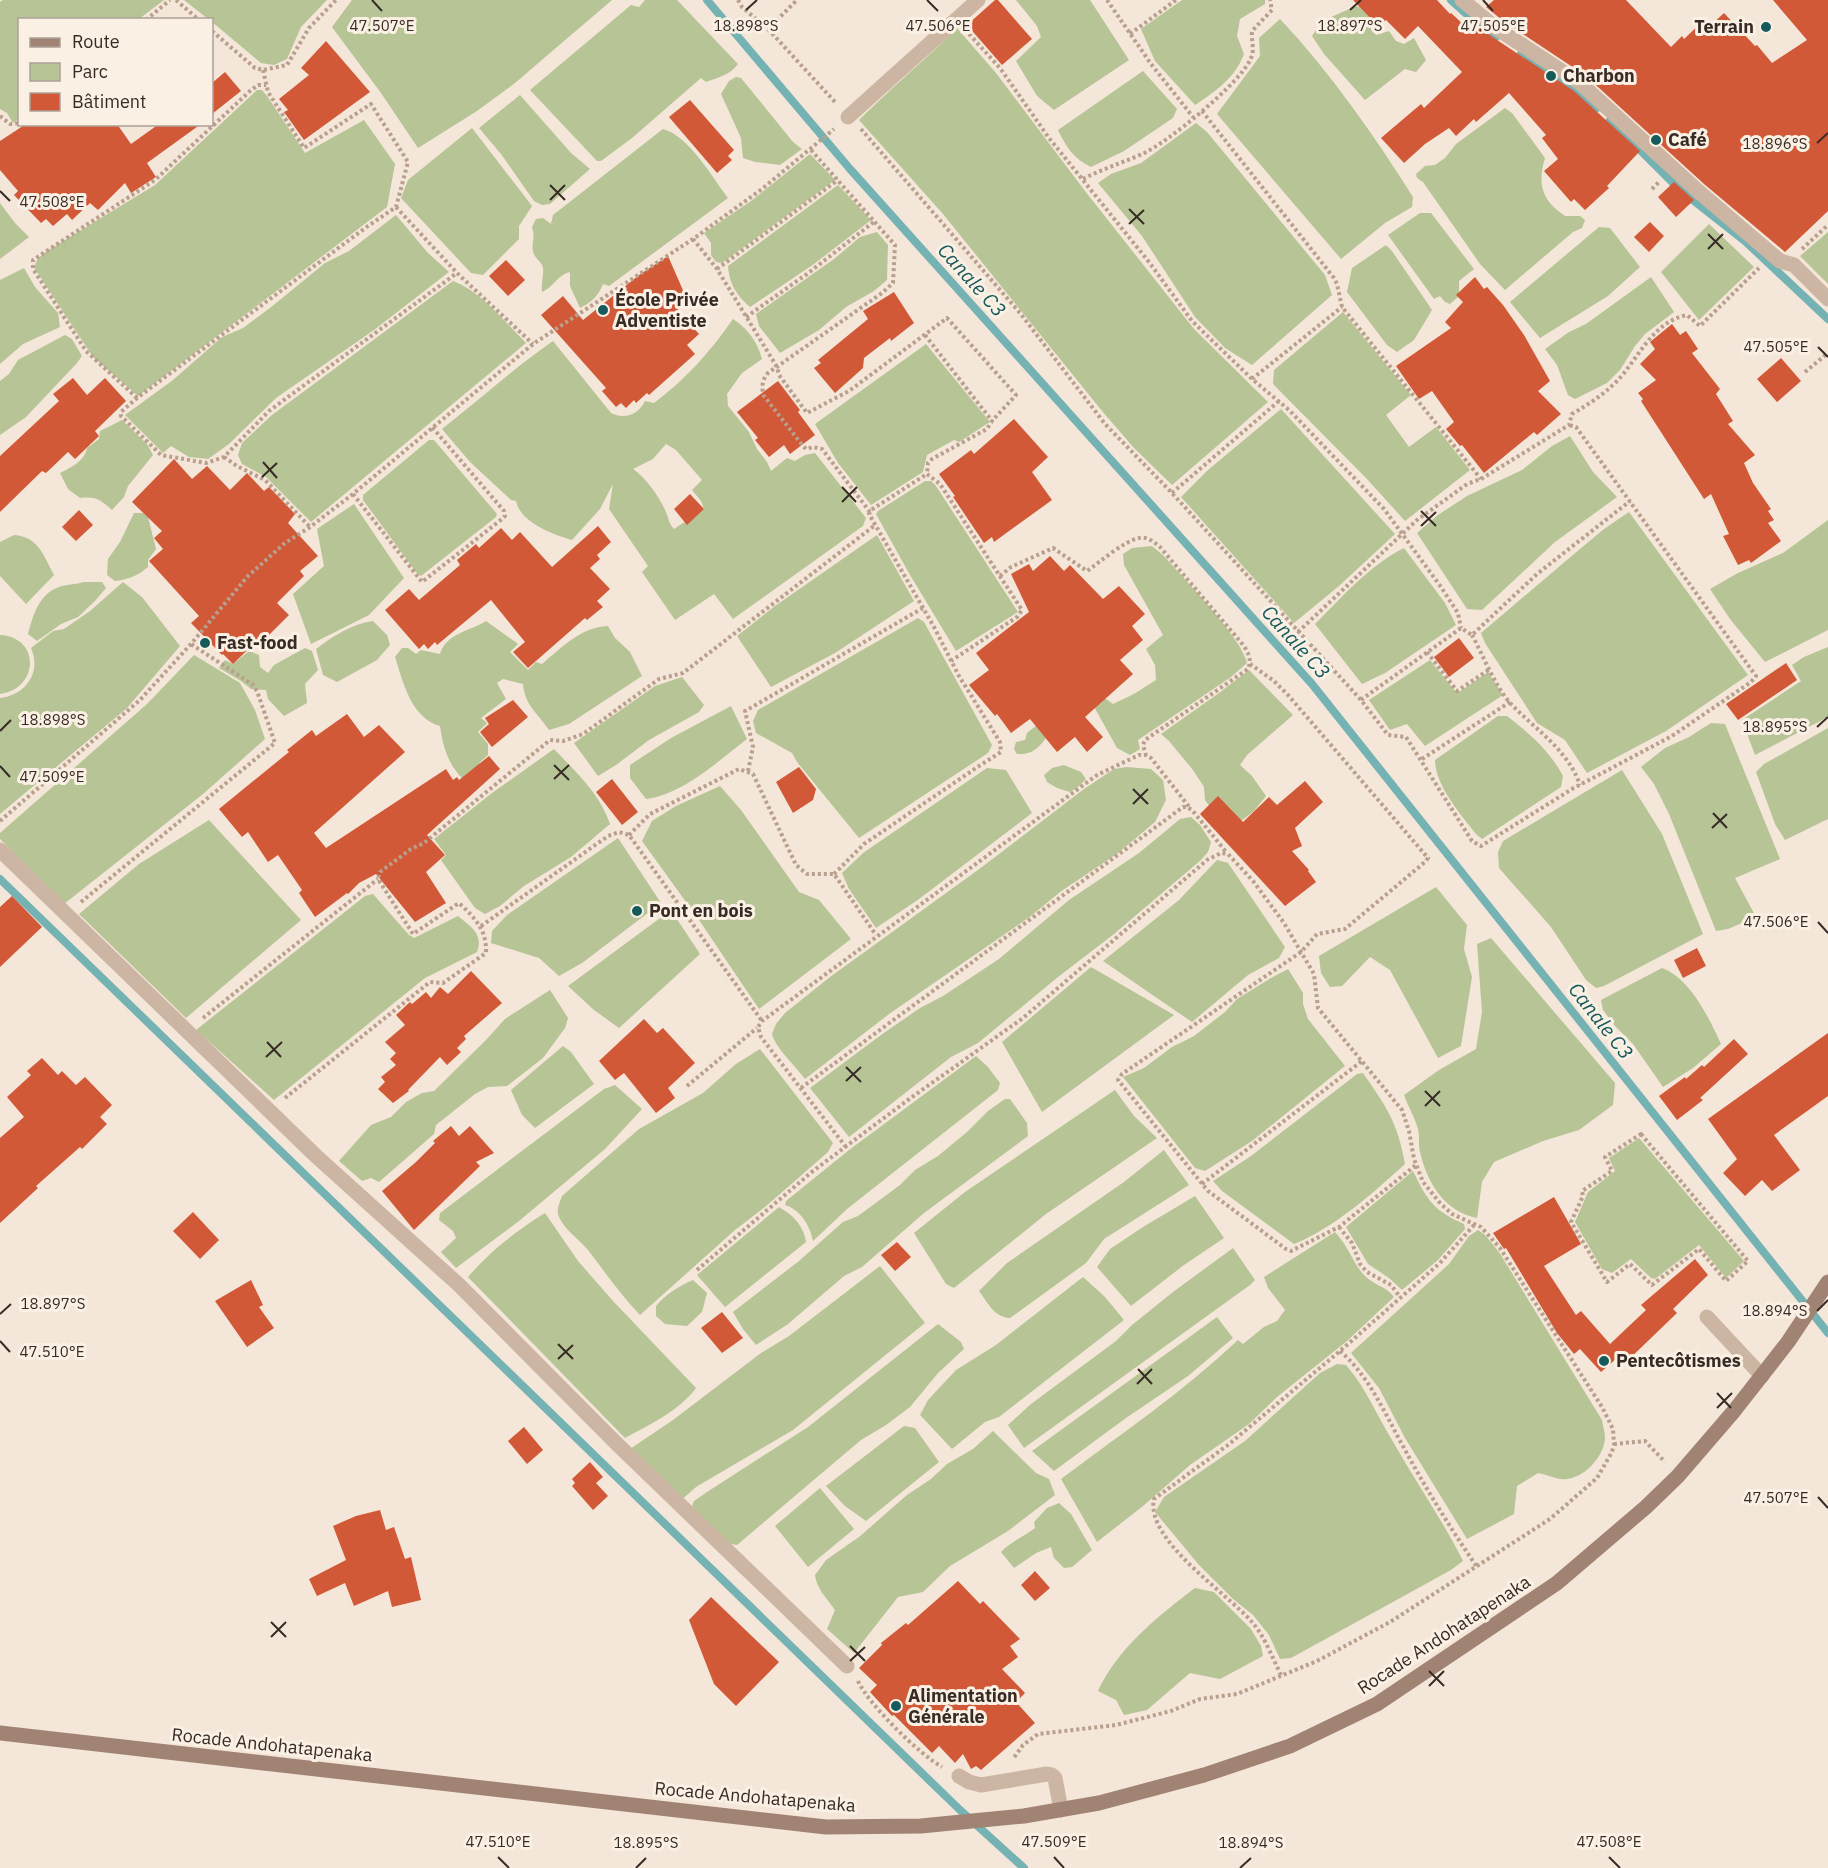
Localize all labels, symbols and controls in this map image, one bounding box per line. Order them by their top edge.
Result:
place label: Terrain [1694,15,1754,38]
text: 47.507°E [350,16,414,35]
text: 18.898°S [714,16,778,35]
text: 47.506°E [906,16,970,35]
text: 18.897°S [1318,16,1382,35]
text: 47.505°E [1461,16,1525,35]
legend [18,18,213,126]
marker: Terrain [1759,20,1773,34]
text: Route [72,30,120,53]
text: Parc [72,60,108,83]
place label: Charbon [1563,64,1635,87]
marker: Charbon [1544,69,1558,83]
text: Bâtiment [72,90,146,113]
place label: Café [1668,128,1707,151]
marker: Café [1649,133,1663,147]
text: 18.896°S [1743,134,1807,153]
text: 47.508°E [20,192,84,211]
water label: Canale C3 [932,237,1013,322]
place label: École Privée Adventiste [615,287,719,332]
marker: École Privée Adventiste [596,303,610,317]
text: 47.505°E [1744,337,1808,356]
water label: Canale C3 [1256,599,1337,684]
place label: Fast-food [217,631,298,654]
marker: Fast-food [198,636,212,650]
text: 18.898°S [21,710,85,729]
text: 18.895°S [1743,717,1807,736]
text: 47.509°E [20,767,84,786]
place label: Pont en bois [649,899,753,922]
marker: Pont en bois [630,904,644,918]
text: 47.506°E [1744,912,1808,931]
water label: Canale C3 [1563,977,1640,1065]
text: 18.897°S [21,1294,85,1313]
text: 18.894°S [1743,1301,1807,1320]
text: 47.510°E [20,1342,84,1361]
place label: Pentecôtismes [1616,1349,1741,1372]
marker: Pentecôtismes [1597,1354,1611,1368]
text: 47.507°E [1744,1488,1808,1507]
street label: Rocade Andohatapenaka [1353,1570,1535,1699]
place label: Alimentation Générale [908,1684,1018,1728]
marker: Alimentation Générale [889,1699,903,1713]
street label: Rocade Andohatapenaka [171,1723,374,1767]
street label: Rocade Andohatapenaka [654,1776,857,1817]
text: 47.510°E [466,1832,530,1851]
text: 47.509°E [1022,1832,1086,1851]
text: 47.508°E [1577,1832,1641,1851]
text: 18.895°S [614,1833,678,1852]
text: 18.894°S [1219,1833,1283,1852]

